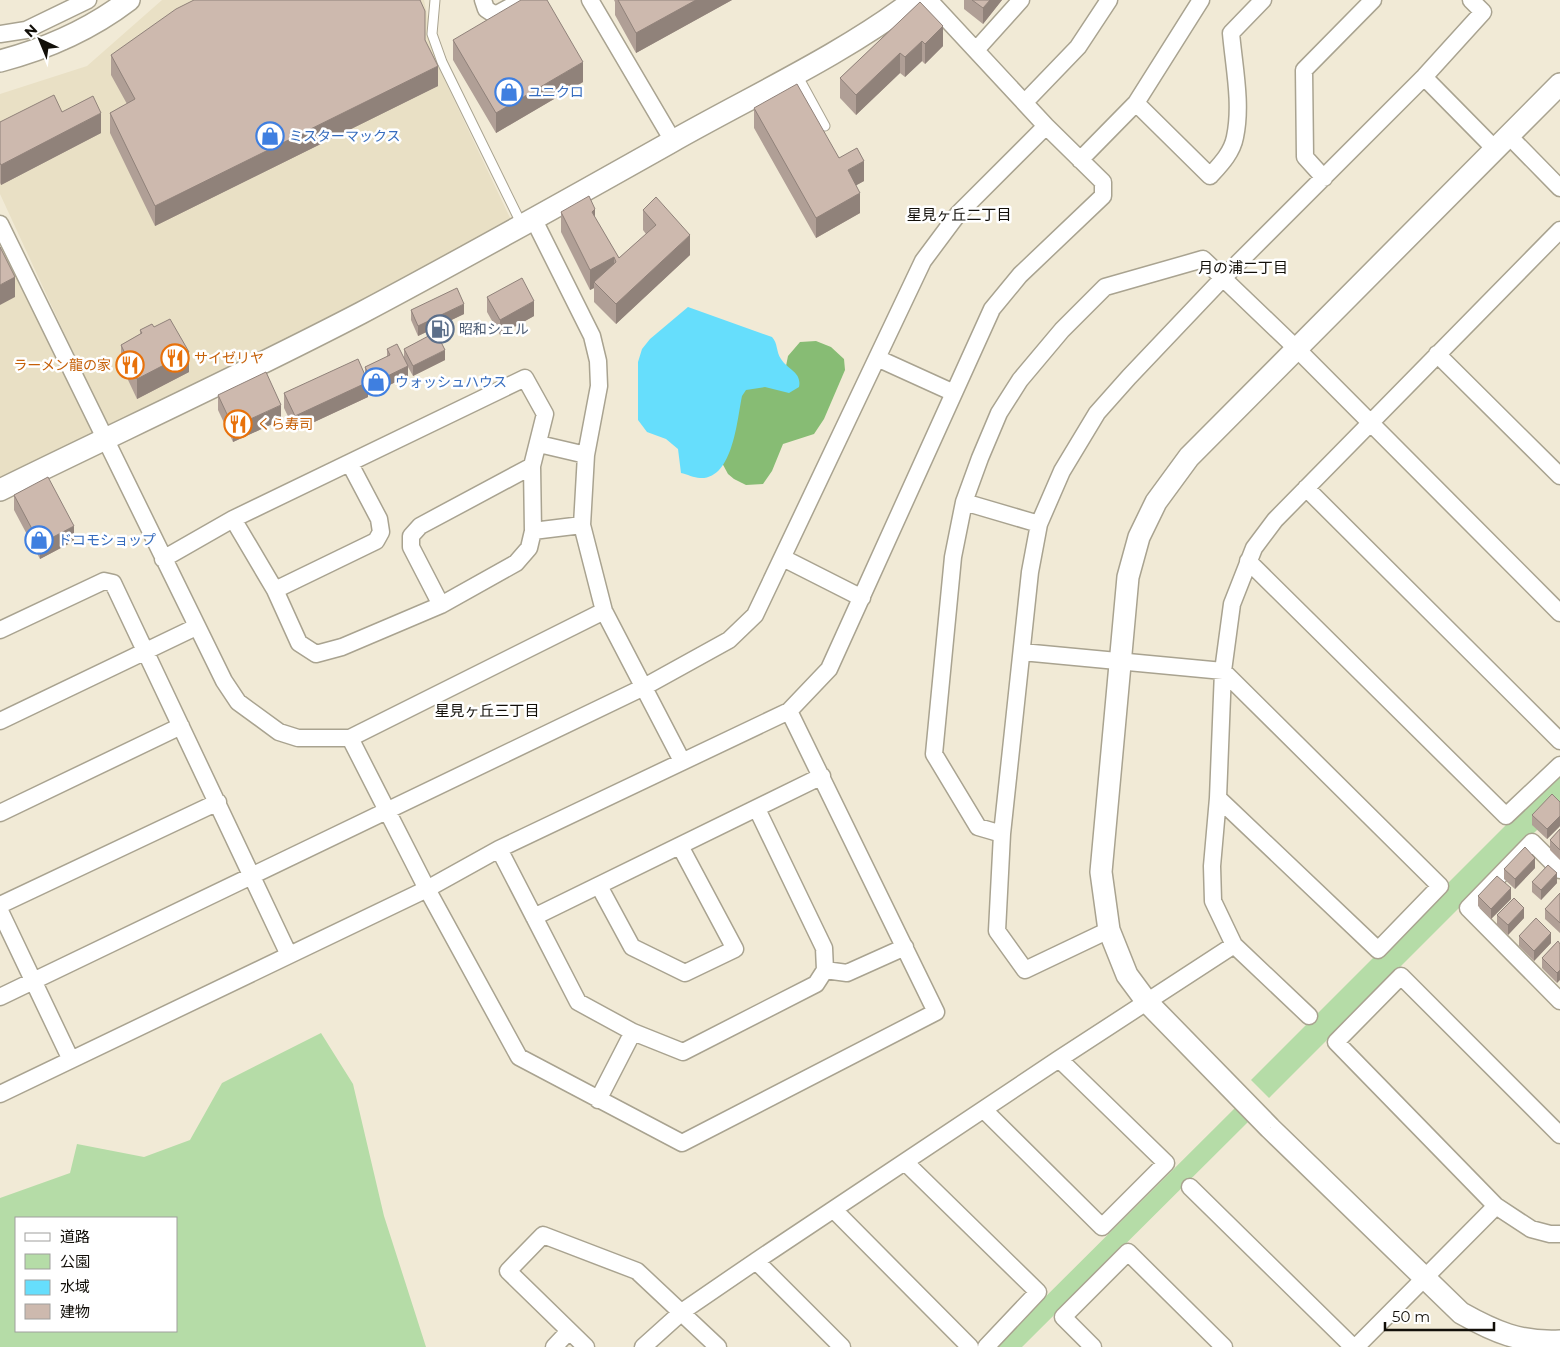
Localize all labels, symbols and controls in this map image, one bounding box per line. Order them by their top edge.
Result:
north arrow [15,15,65,65]
text: N [21,20,41,41]
shop icon: ユニクロ [494,77,524,107]
place label: ユニクロ [528,83,584,101]
shop icon: ミスターマックス [255,121,285,151]
place label: ミスターマックス [289,127,401,145]
district label: 星見ヶ丘二丁目 [906,205,1012,224]
district label: 月の浦二丁目 [1198,258,1288,277]
fuel station icon: 昭和シェル [425,314,455,344]
place label: 昭和シェル [459,320,529,338]
restaurant icon: サイゼリヤ [160,343,190,373]
place label: サイゼリヤ [194,349,264,367]
restaurant icon: ラーメン龍の家 [115,350,145,380]
place label: ラーメン龍の家 [14,356,111,374]
shop icon: ウォッシュハウス [361,367,391,397]
place label: ウォッシュハウス [395,373,507,391]
restaurant icon: くら寿司 [223,409,253,439]
place label: くら寿司 [257,415,313,433]
shop icon: ドコモショップ [24,525,54,555]
place label: ドコモショップ [58,531,156,549]
district label: 星見ヶ丘三丁目 [434,701,540,720]
legend [15,1217,178,1332]
text: 道路 [60,1227,90,1246]
text: 公園 [60,1252,90,1271]
text: 水域 [60,1277,90,1296]
scale bar [1385,1300,1494,1332]
text: 建物 [60,1302,90,1321]
text: 50 m [1392,1307,1430,1326]

